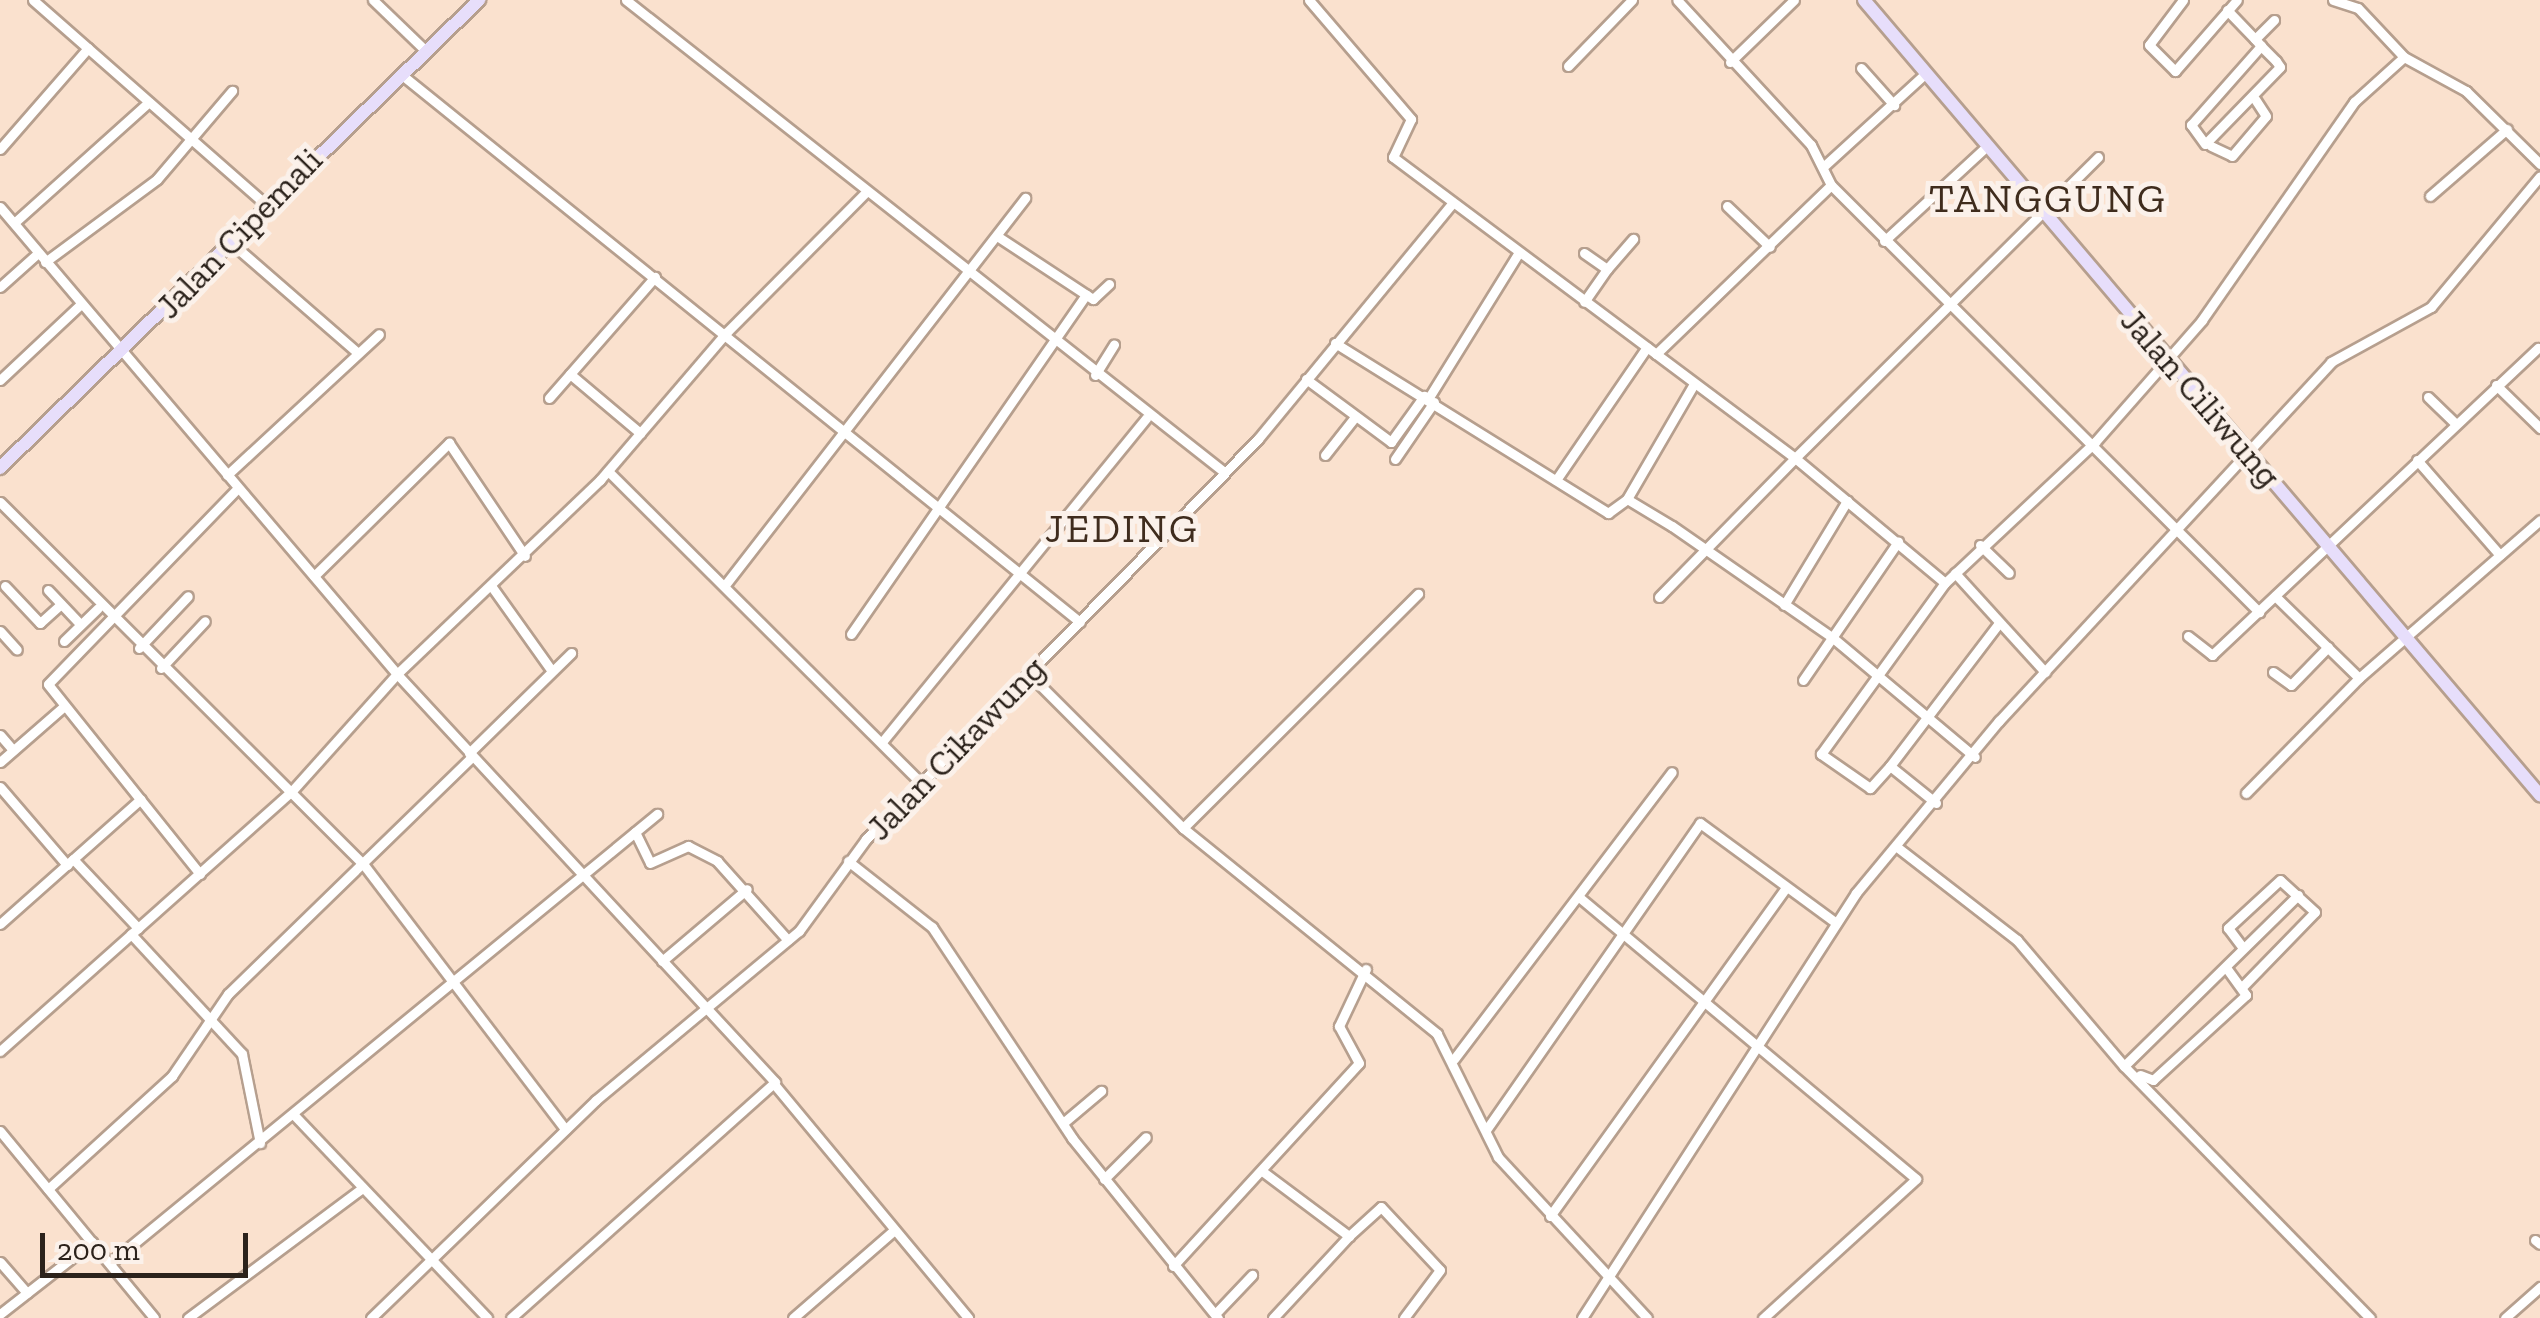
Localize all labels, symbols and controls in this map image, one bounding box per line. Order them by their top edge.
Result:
street label: Jalan Cipemali [147,139,331,327]
district label: TANGGUNG [1929,174,2167,222]
street label: Jalan Ciliwung [2112,300,2290,496]
district label: JEDING [1045,504,1199,552]
street label: Jalan Cikawung [858,648,1054,848]
scale bar [45,1213,252,1275]
text: 200 m [57,1232,140,1268]

